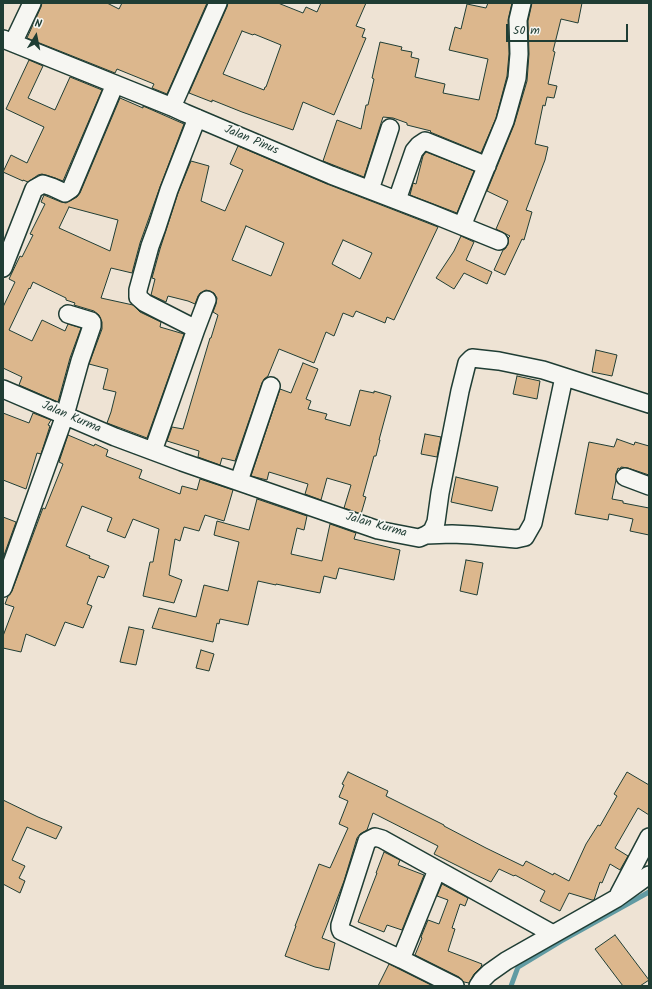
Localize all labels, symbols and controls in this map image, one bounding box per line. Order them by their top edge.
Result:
text: N [33,15,43,34]
north arrow [16,16,56,56]
scale bar [508,16,630,42]
text: 50 m [513,21,540,40]
street label: Jalan Pinus [222,123,280,159]
street label: Jalan Kurma [39,399,103,437]
street label: Jalan Kurma [344,510,408,542]

